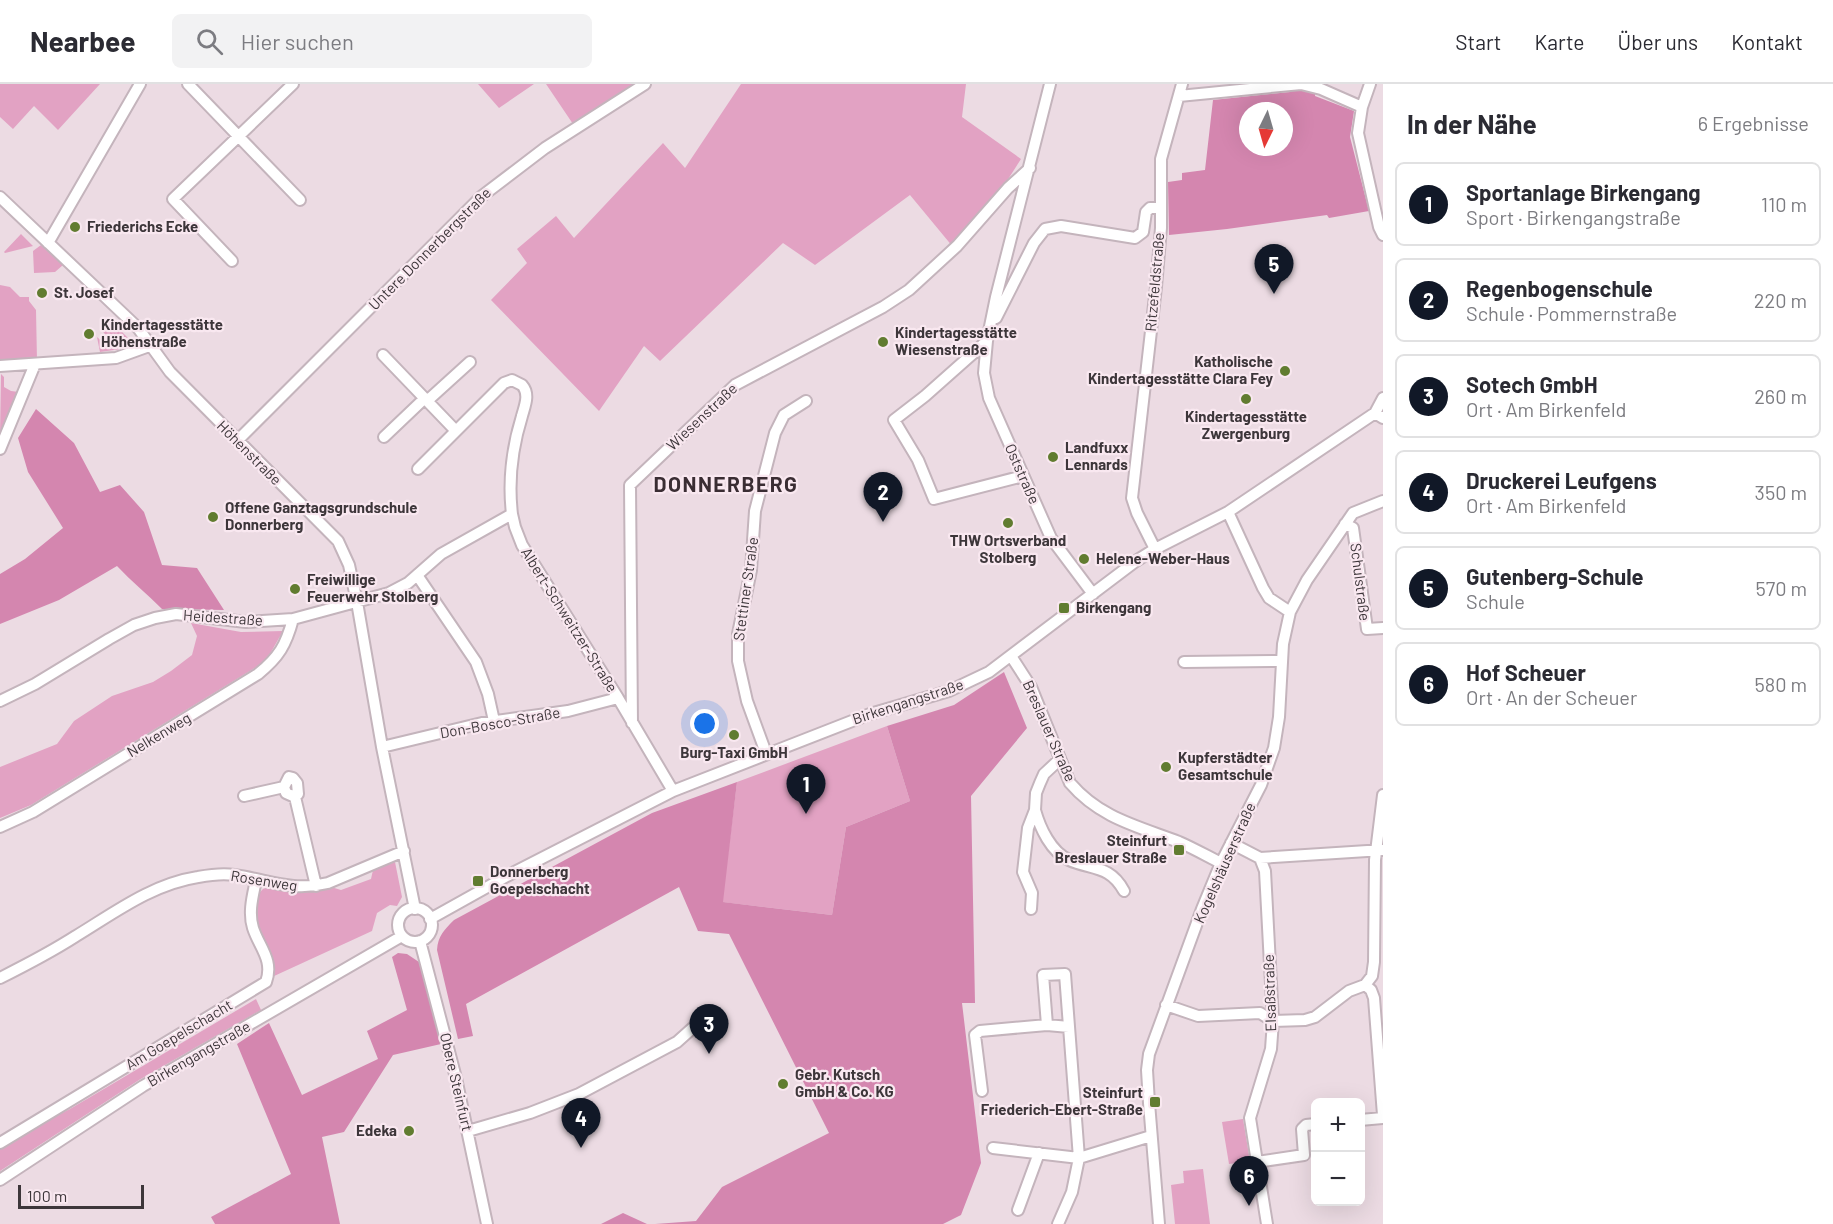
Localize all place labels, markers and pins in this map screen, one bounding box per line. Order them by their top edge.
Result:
place label: Friederichs Ecke [87,217,198,235]
marker: Friederichs Ecke [68,220,82,234]
pin: 5 [1254,244,1294,294]
place label: St. Josef [54,283,114,301]
marker: St. Josef [35,286,49,300]
place label: Kindertagesstätte Höhenstraße [101,315,223,350]
place label: Kindertagesstätte Wiesenstraße [895,323,1017,358]
marker: Kindertagesstätte Höhenstraße [82,327,96,341]
marker: Kindertagesstätte Wiesenstraße [876,335,890,349]
place label: Katholische Kindertagesstätte Clara Fey [1088,352,1273,387]
marker: Katholische Kindertagesstätte Clara Fey [1278,364,1292,378]
marker: Kindertagesstätte Zwergenburg [1239,392,1253,406]
place label: Kindertagesstätte Zwergenburg [1185,407,1307,442]
place label: Landfuxx Lennards [1065,438,1128,473]
marker: Landfuxx Lennards [1046,450,1060,464]
pin: 2 [864,472,902,522]
place label: Offene Ganztagsgrundschule Donnerberg [225,498,417,533]
marker: Offene Ganztagsgrundschule Donnerberg [206,510,220,524]
marker: THW Ortsverband Stolberg [1001,516,1015,530]
place label: THW Ortsverband Stolberg [950,531,1066,566]
place label: Helene-Weber-Haus [1096,549,1230,567]
marker: Helene-Weber-Haus [1077,552,1091,566]
place label: Freiwillige Feuerwehr Stolberg [307,570,438,605]
marker: Freiwillige Feuerwehr Stolberg [288,582,302,596]
place label: Birkengang [1076,598,1151,616]
marker: Birkengang [1057,601,1071,615]
marker: Burg-Taxi GmbH [727,728,741,742]
place label: Burg-Taxi GmbH [680,743,788,761]
place label: Kupferstädter Gesamtschule [1178,748,1273,783]
marker: Kupferstädter Gesamtschule [1159,760,1173,774]
pin: 1 [786,764,826,814]
place label: Steinfurt Breslauer Straße [1055,831,1167,866]
marker: Steinfurt Breslauer Straße [1172,843,1186,857]
place label: Donnerberg Goepelschacht [490,862,590,897]
marker: Donnerberg Goepelschacht [471,874,485,888]
pin: 3 [690,1004,728,1054]
place label: Gebr. Kutsch GmbH & Co. KG [795,1065,894,1100]
marker: Gebr. Kutsch GmbH & Co. KG [776,1077,790,1091]
place label: Steinfurt Friederich-Ebert-Straße [981,1083,1143,1118]
marker: Steinfurt Friederich-Ebert-Straße [1148,1095,1162,1109]
pin: 4 [562,1098,600,1148]
place label: Edeka [356,1121,397,1139]
marker: Edeka [402,1124,416,1138]
pin: 6 [1230,1156,1268,1206]

